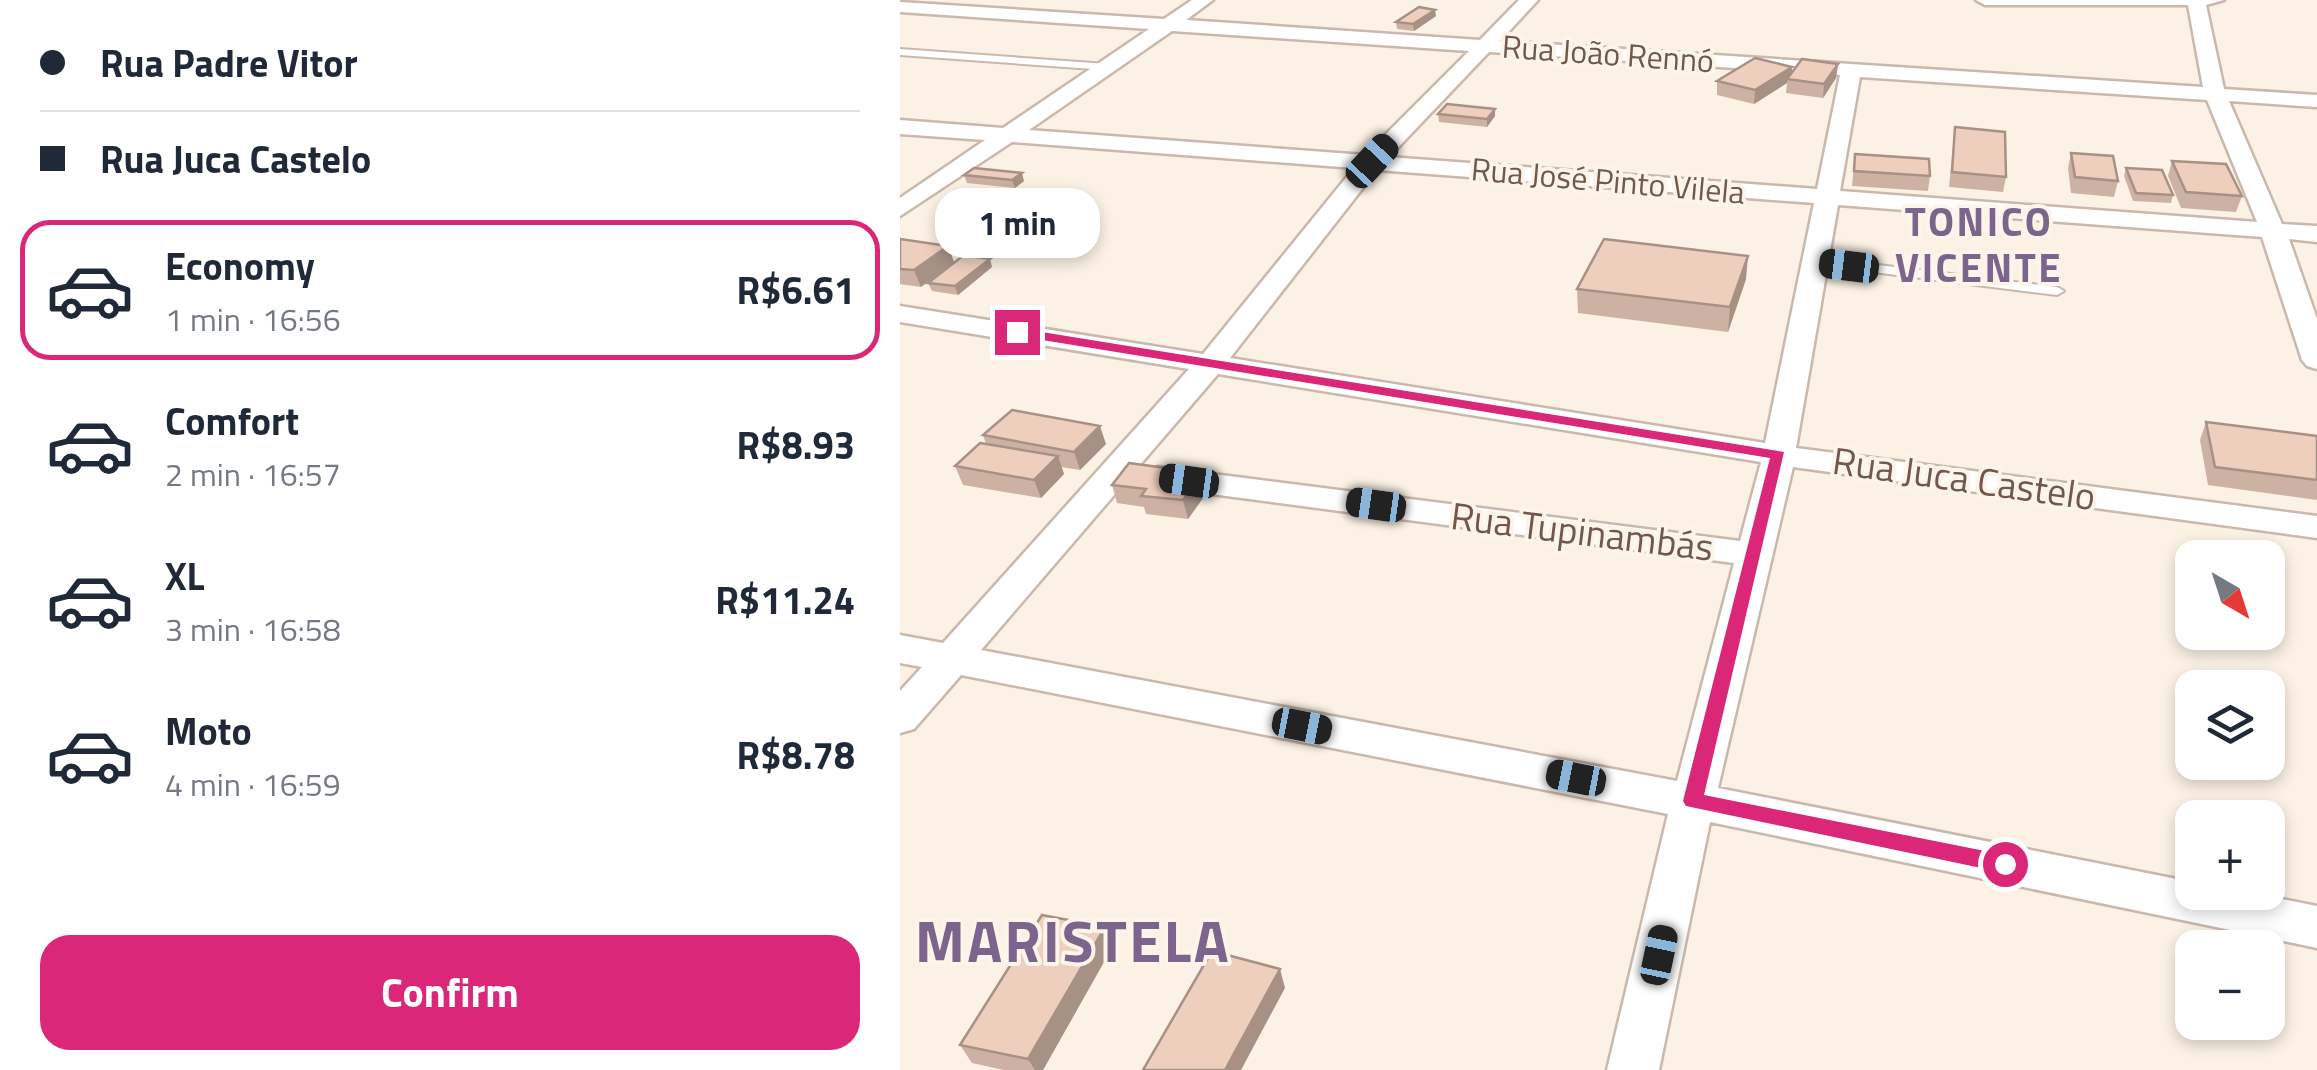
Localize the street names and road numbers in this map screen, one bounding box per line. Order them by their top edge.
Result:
street label: Rua João Rennó [1500,22,1716,84]
street label: Rua José Pinto Vilela [1469,144,1747,216]
street label: Rua Juca Castelo [1829,431,2099,525]
street label: Rua Tupinambás [1448,486,1717,576]

